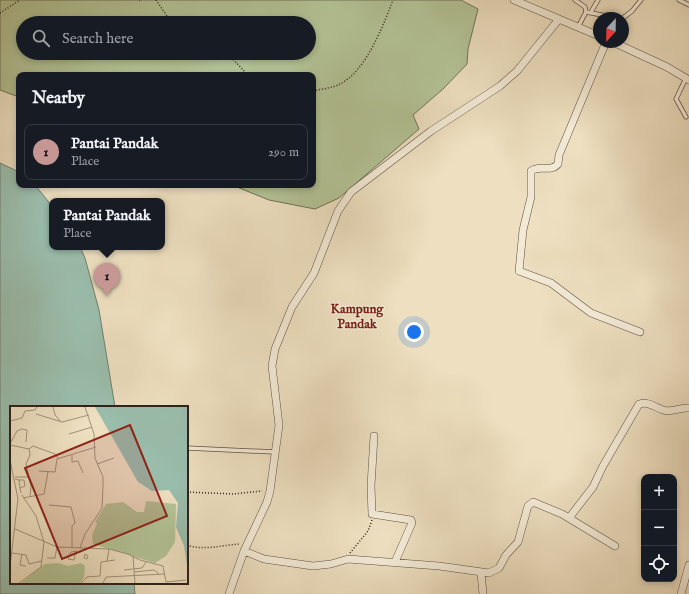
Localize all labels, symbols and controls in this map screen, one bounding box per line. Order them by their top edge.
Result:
north arrow [593,12,629,48]
search box [16,16,316,60]
icon: search [30,27,52,49]
text: Search here [62,29,133,48]
text: Nearby [32,88,85,109]
text: Pantai Pandak [71,134,158,153]
text: 1 [44,144,48,161]
text: 290 m [268,144,299,161]
text: Place [71,153,99,170]
popup [49,198,165,250]
text: Pantai Pandak [63,206,151,225]
text: Place [63,225,92,242]
pin: 1 [94,263,120,296]
district label: Kampung Pandak [331,301,384,333]
your location [404,322,424,342]
inset map [10,406,188,584]
map controls [641,474,677,582]
button: + [641,474,677,510]
button: − [641,510,677,546]
button: locate [641,546,677,582]

